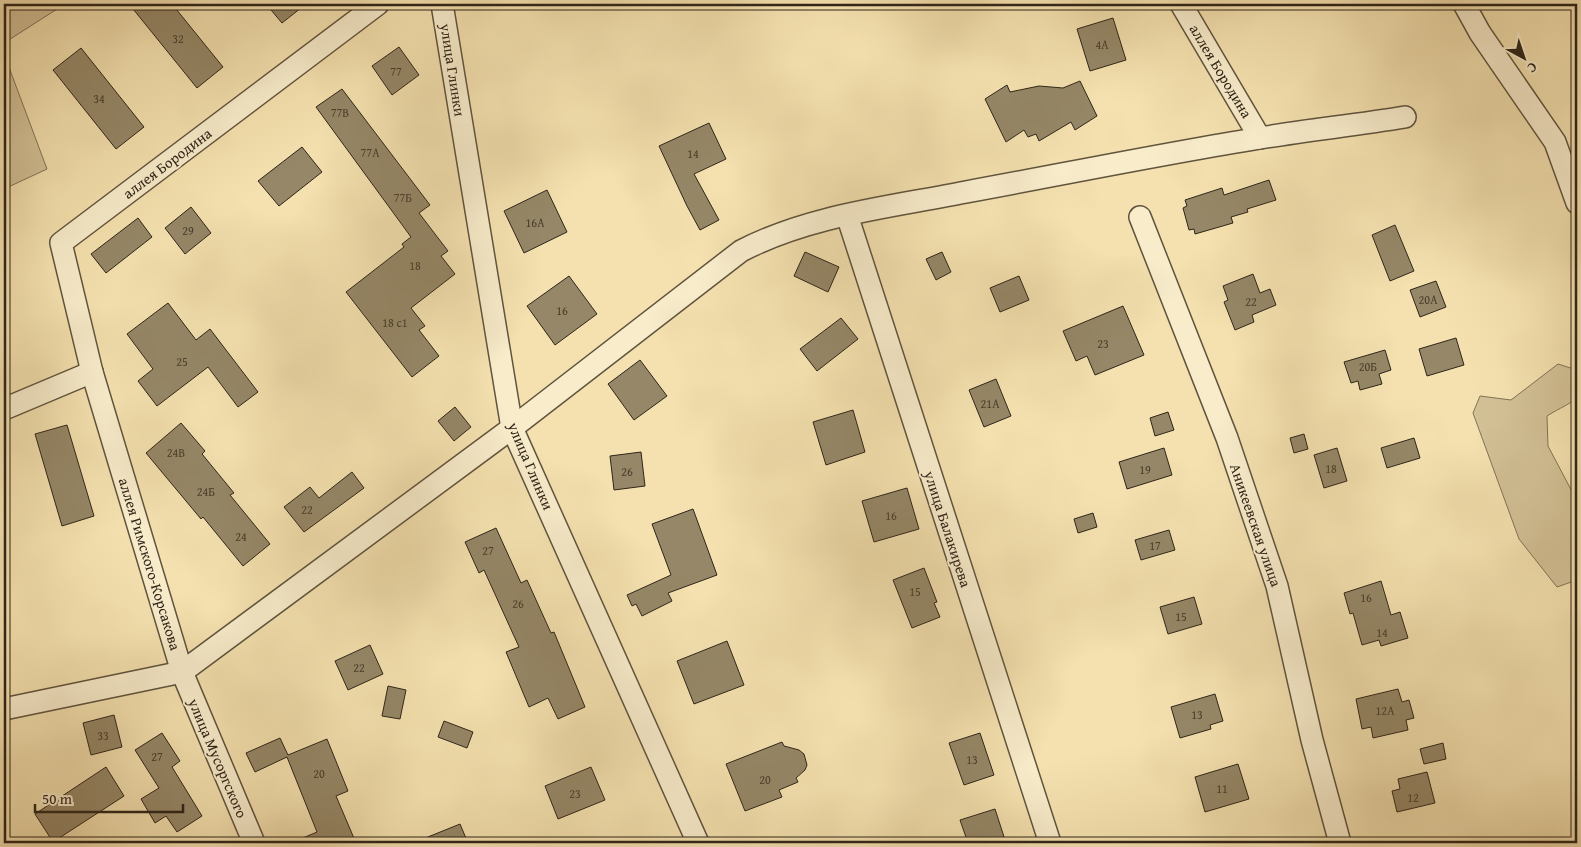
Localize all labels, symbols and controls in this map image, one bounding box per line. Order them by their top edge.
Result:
street label: аллея Бородина [1185,20,1258,123]
street label: улица Глинки [435,21,471,118]
house number: 32 [172,30,184,47]
north arrow [1498,32,1548,82]
house number: 4А [1095,36,1109,53]
text: С [1523,58,1542,78]
house number: 77 [390,63,402,80]
house number: 34 [93,90,105,107]
house number: 77В [331,104,349,121]
street label: аллея Бородина [118,122,216,203]
house number: 77А [361,144,380,161]
house number: 14 [687,145,699,162]
house number: 77Б [394,189,412,206]
house number: 16А [526,214,545,231]
house number: 29 [182,222,194,239]
house number: 18 [409,257,421,274]
house number: 20А [1419,291,1438,308]
house number: 22 [1245,293,1257,310]
house number: 16 [556,302,568,319]
house number: 18 с1 [382,314,408,331]
house number: 23 [1097,335,1109,352]
house number: 25 [176,353,188,370]
house number: 20Б [1359,358,1377,375]
house number: 21А [981,395,1000,412]
street label: улица Глинки [503,418,559,513]
house number: 24В [167,444,185,461]
house number: 18 [1325,460,1337,477]
house number: 19 [1139,461,1151,478]
street label: Аникеевская улица [1225,461,1287,590]
house number: 26 [621,463,633,480]
street label: улица Балакирева [919,467,977,591]
street label: аллея Римского-Корсакова [114,475,187,654]
house number: 24Б [197,483,215,500]
house number: 22 [301,501,313,518]
house number: 16 [885,507,897,524]
house number: 24 [235,528,247,545]
house number: 17 [1149,537,1161,554]
house number: 27 [482,542,494,559]
house number: 15 [909,583,921,600]
house number: 16 [1360,589,1372,606]
house number: 26 [512,595,524,612]
house number: 15 [1175,608,1187,625]
house number: 14 [1376,624,1388,641]
house number: 22 [353,659,365,676]
street label: улица Мусоргского [183,694,253,821]
house number: 12А [1376,702,1395,719]
house number: 13 [1191,706,1203,723]
house number: 33 [97,727,109,744]
house number: 27 [151,748,163,765]
house number: 13 [966,751,978,768]
house number: 20 [313,765,325,782]
house number: 20 [759,771,771,788]
house number: 11 [1216,780,1228,797]
scale bar [35,782,182,814]
house number: 23 [569,785,581,802]
text: 50 m [42,788,73,809]
house number: 12 [1407,789,1419,806]

